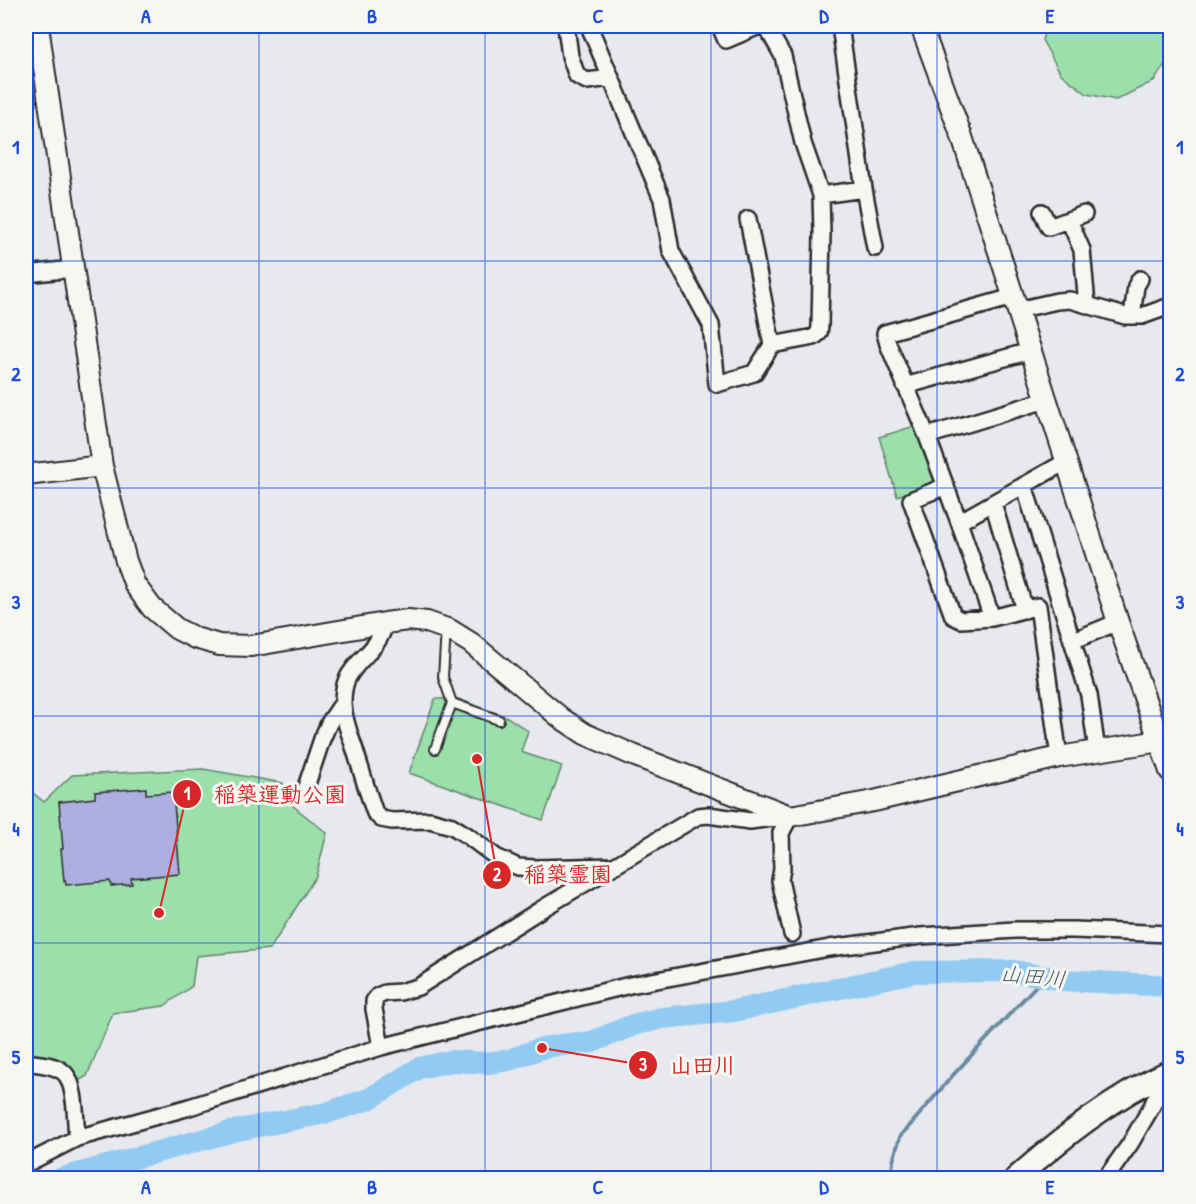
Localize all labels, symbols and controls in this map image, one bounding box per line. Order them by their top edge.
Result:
text: A [141,2,151,29]
text: B [367,2,377,29]
text: C [593,2,604,29]
text: D [819,2,829,29]
text: E [1046,2,1055,29]
text: 1 [12,133,20,160]
text: 1 [1176,133,1184,160]
text: 2 [11,360,21,387]
text: 2 [1175,360,1185,387]
text: 3 [12,588,21,615]
text: 3 [1176,588,1185,615]
callout: 稲築運動公園 [172,774,358,814]
text: 稲築運動公園 [214,779,346,809]
text: 1 [184,781,191,806]
text: 4 [12,815,20,842]
text: 4 [1176,815,1184,842]
callout: 稲築霊園 [482,855,624,895]
text: 稲築霊園 [524,859,612,889]
text: 2 [493,862,502,887]
water label: 山田川 [999,958,1067,994]
text: 5 [12,1043,21,1070]
text: 5 [1176,1043,1185,1070]
callout: 山田川 [628,1045,748,1085]
text: 山田川 [670,1050,736,1080]
text: 3 [639,1052,647,1077]
text: A [141,1173,151,1200]
text: B [367,1173,377,1200]
text: C [593,1173,604,1200]
text: D [819,1173,829,1200]
text: E [1046,1173,1055,1200]

